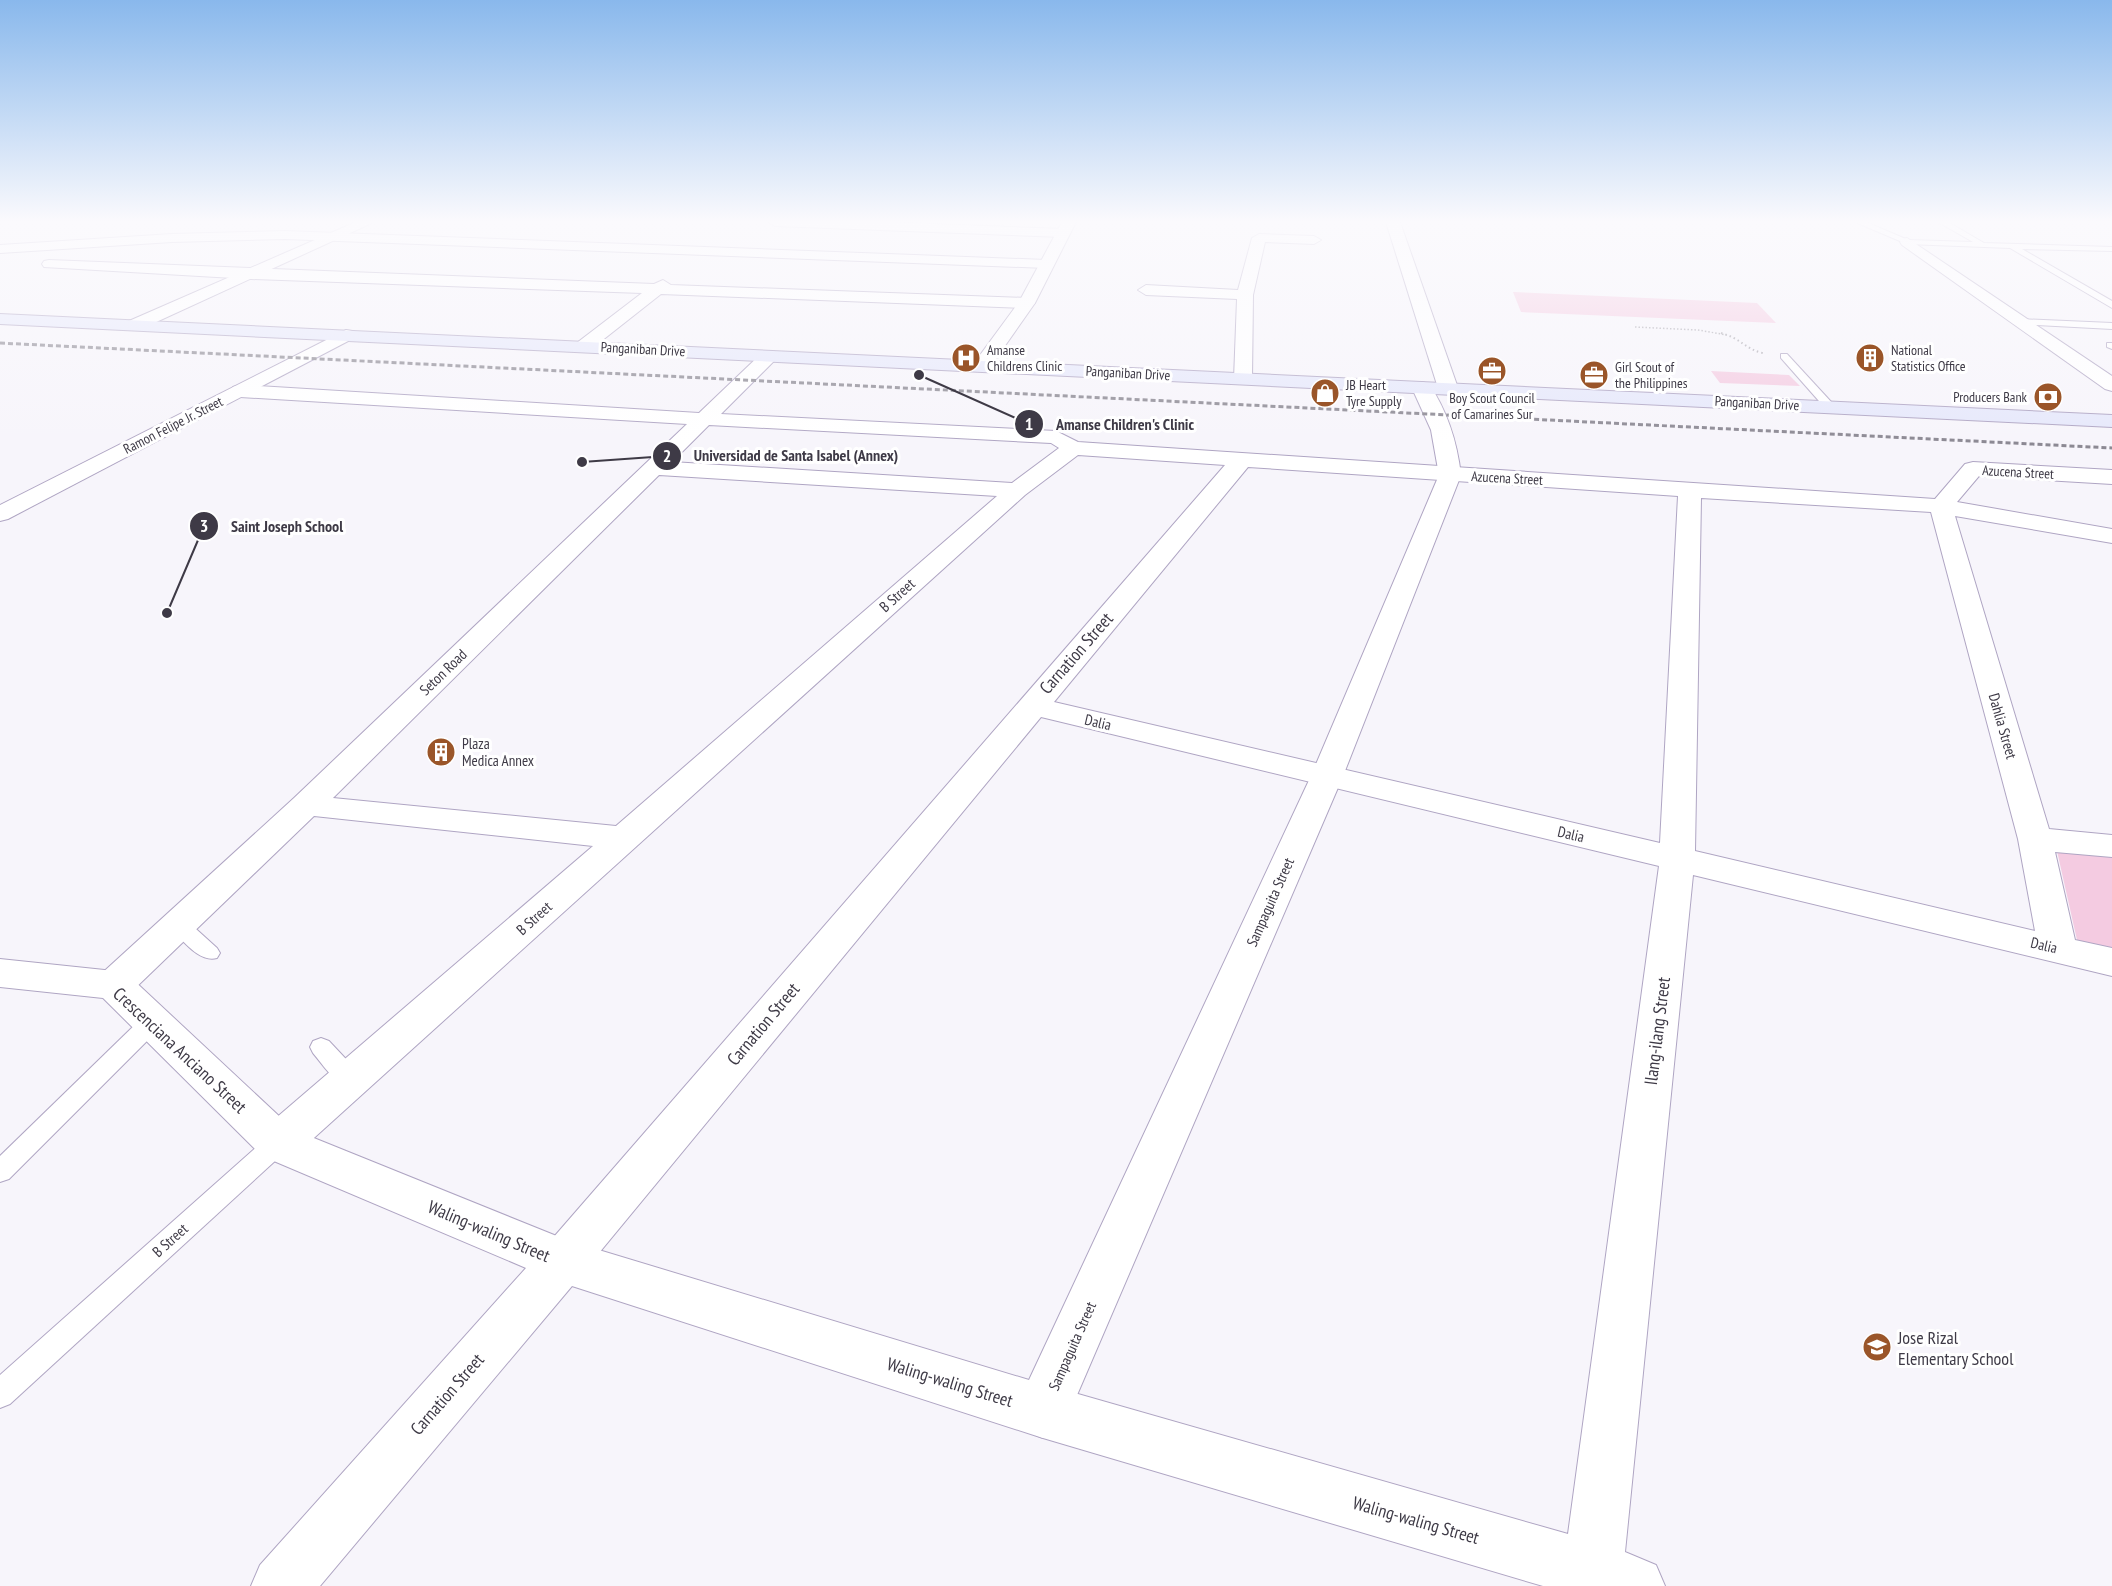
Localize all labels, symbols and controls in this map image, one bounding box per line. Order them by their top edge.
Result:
street label: Panganiban Drive [600,338,686,360]
place label: Amanse Childrens Clinic [987,341,1062,375]
place label: National Statistics Office [1891,341,1966,375]
hospital icon: Amanse Childrens Clinic [950,342,982,374]
building icon: National Statistics Office [1854,342,1886,374]
office icon: Boy Scout Council of Camarines Sur [1476,355,1508,387]
place label: Girl Scout of the Philippines [1615,358,1688,392]
office icon: Girl Scout of the Philippines [1578,359,1610,391]
street label: Panganiban Drive [1085,362,1171,384]
place label: JB Heart Tyre Supply [1345,376,1402,410]
shop icon: JB Heart Tyre Supply [1309,377,1341,409]
bank icon: Producers Bank [2032,381,2064,413]
place label: Producers Bank [1953,388,2028,406]
place label: Boy Scout Council of Camarines Sur [1449,389,1536,423]
street label: Ramon Felipe Jr. Street [120,392,226,458]
street label: Panganiban Drive [1714,392,1800,414]
callout: Amanse Children's Clinic [1014,407,1207,441]
text: 1 [1025,412,1033,435]
text: Amanse Children's Clinic [1055,414,1194,434]
callout: Universidad de Santa Isabel (Annex) [652,439,911,473]
text: 2 [663,444,671,467]
text: Universidad de Santa Isabel (Annex) [694,445,898,465]
street label: Azucena Street [1982,461,2054,483]
street label: Azucena Street [1471,467,1543,489]
callout: Saint Joseph School [189,509,355,543]
text: 3 [200,514,208,537]
text: Saint Joseph School [231,516,343,536]
street label: B Street [875,574,919,616]
street label: Carnation Street [1034,607,1118,699]
street label: Seton Road [415,645,471,699]
street label: Dahlia Street [1985,691,2021,761]
street label: Dalia [1083,710,1113,734]
place label: Plaza Medica Annex [462,734,534,770]
building icon: Plaza Medica Annex [425,736,457,768]
street label: Dalia [1556,822,1586,846]
street label: Sampaguita Street [1242,855,1298,949]
street label: B Street [512,897,556,939]
street label: Dalia [2029,933,2059,957]
street label: Ilang-ilang Street [1639,976,1675,1086]
street label: Carnation Street [722,978,804,1070]
street label: Crescenciana Anciano Street [108,982,252,1118]
street label: Waling-waling Street [425,1195,554,1267]
street label: B Street [148,1219,192,1261]
street label: Sampaguita Street [1044,1299,1100,1393]
place label: Jose Rizal Elementary School [1897,1326,2014,1370]
school or university icon: Jose Rizal Elementary School [1861,1331,1893,1363]
street label: Carnation Street [405,1348,489,1440]
street label: Waling-waling Street [884,1352,1016,1412]
street label: Waling-waling Street [1350,1491,1482,1549]

